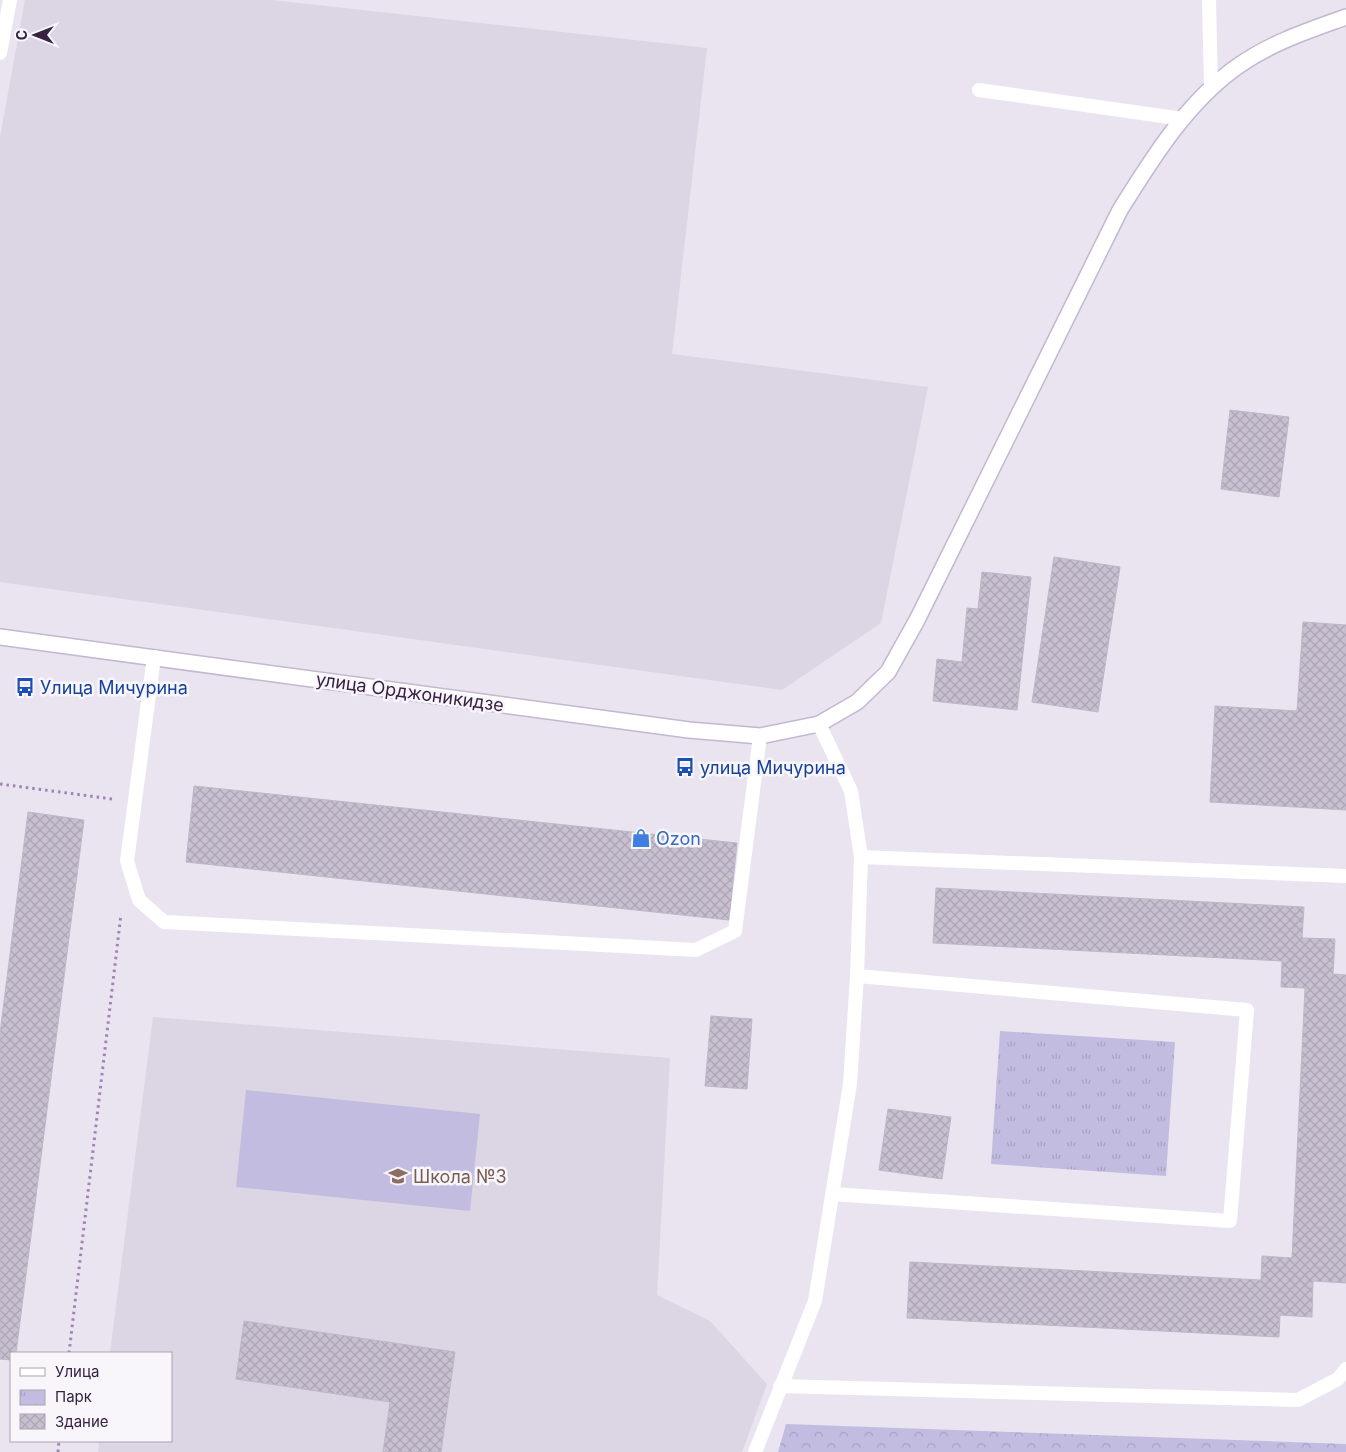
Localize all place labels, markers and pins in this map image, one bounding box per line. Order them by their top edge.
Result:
bus stop icon: Улица Мичурина [14,676,36,698]
place label: Улица Мичурина [40,677,188,698]
bus stop icon: улица Мичурина [674,756,696,778]
place label: улица Мичурина [700,757,846,778]
shop icon: Ozon [630,827,652,849]
place label: Ozon [656,828,701,849]
school or university icon: Школа №3 [387,1165,409,1187]
place label: Школа №3 [413,1166,507,1187]

